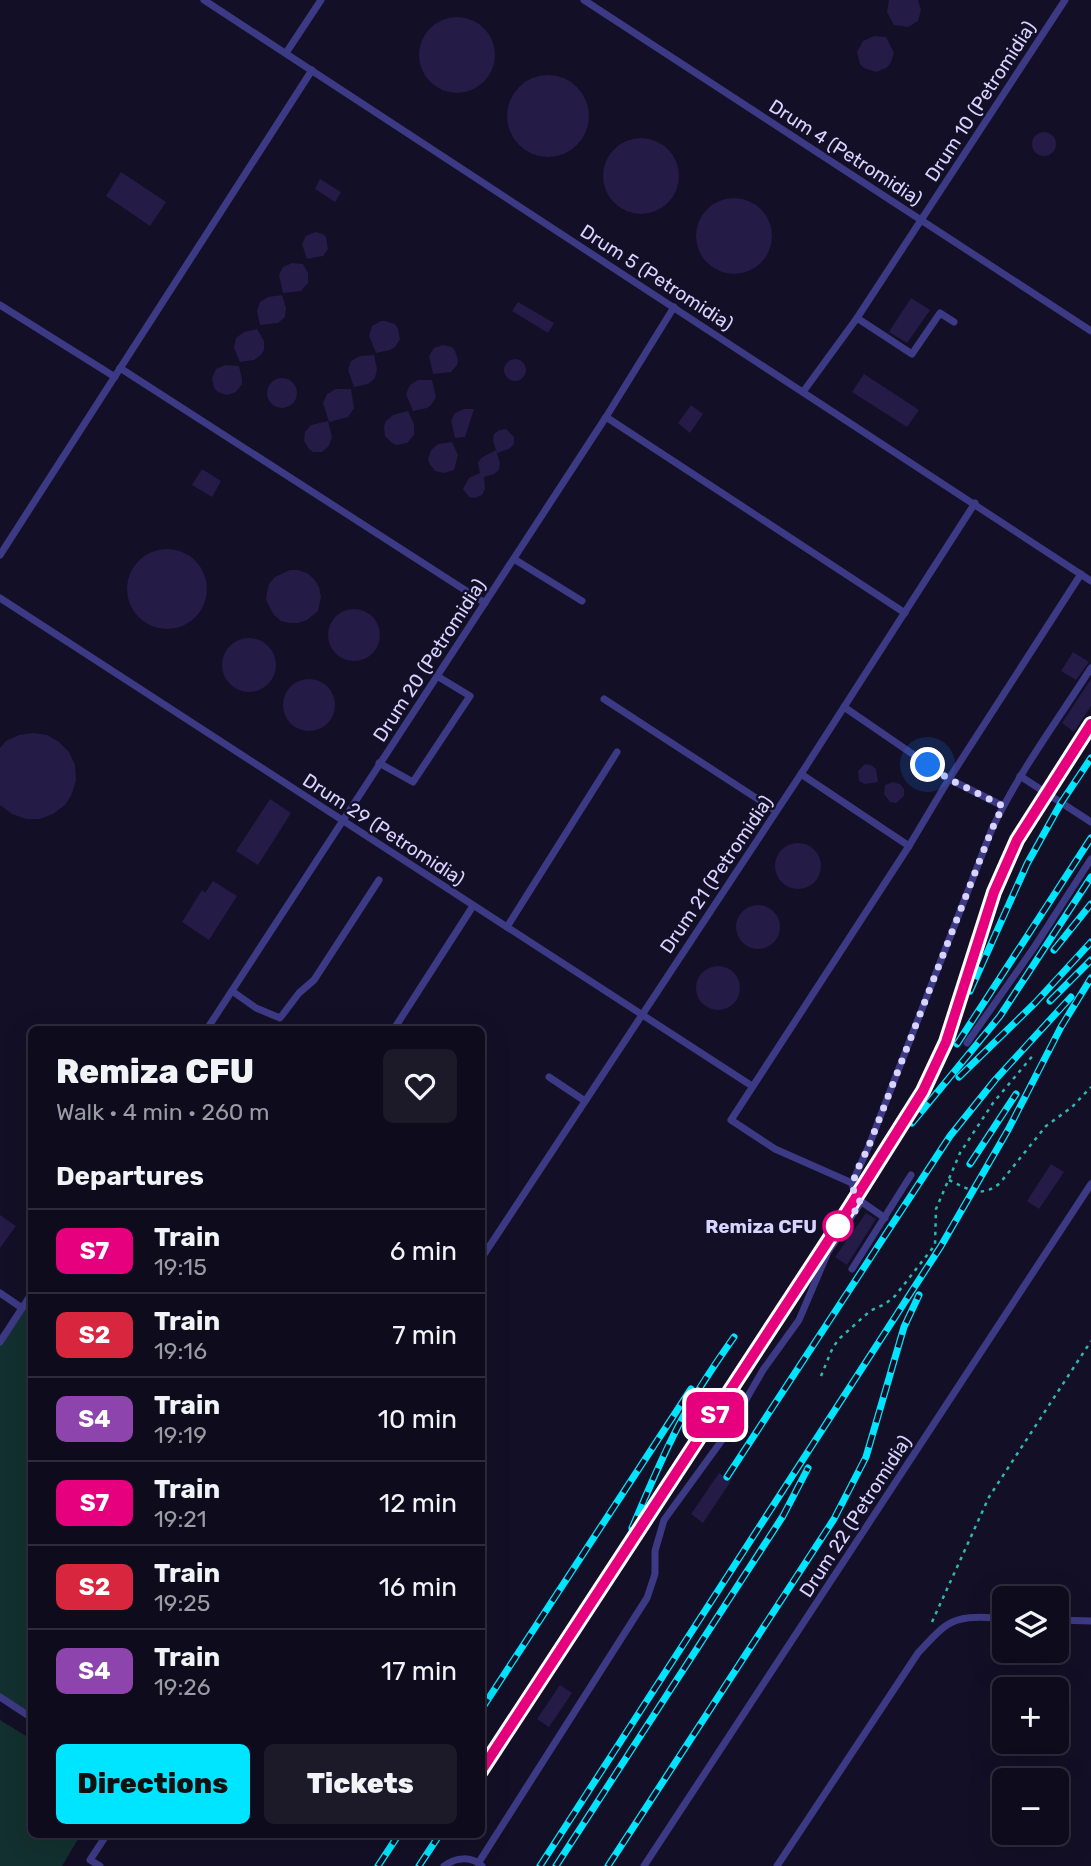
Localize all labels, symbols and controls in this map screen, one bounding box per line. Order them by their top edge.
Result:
street label: Drum 10 (Petromidia) [920,17,1041,186]
street label: Drum 4 (Petromidia) [765,94,927,210]
street label: Drum 5 (Petromidia) [576,219,737,335]
street label: Drum 20 (Petromidia) [368,575,491,746]
your location [910,747,945,782]
street label: Drum 29 (Petromidia) [298,768,469,890]
street label: Drum 21 (Petromidia) [655,791,778,958]
button: heart [383,1049,457,1123]
text: Remiza CFU [56,1052,254,1091]
text: Walk · 4 min · 260 m [56,1098,270,1126]
text: Departures [56,1161,204,1192]
marker: Remiza CFU [823,1211,853,1241]
place label: Remiza CFU [705,1215,817,1238]
text: Train [154,1222,220,1253]
text: 6 min [390,1236,457,1267]
text: S7 [80,1237,109,1265]
text: 19:15 [154,1253,207,1281]
text: Train [154,1306,220,1337]
text: 7 min [392,1320,457,1351]
text: S2 [79,1321,110,1349]
text: 19:16 [154,1337,207,1365]
text: Train [154,1390,220,1421]
line badge: S7 [684,1392,746,1438]
text: S7 [700,1401,730,1429]
text: 10 min [378,1404,457,1435]
text: S4 [78,1405,111,1433]
text: 19:19 [154,1421,207,1449]
street label: Drum 22 (Petromidia) [794,1431,916,1602]
text: Train [154,1474,220,1505]
text: 12 min [379,1488,457,1519]
text: S7 [80,1489,109,1517]
text: 19:21 [154,1505,207,1533]
text: Train [154,1558,220,1589]
text: 16 min [379,1572,457,1603]
text: S2 [79,1573,110,1601]
map controls [992,1586,1069,1845]
button: layers [992,1586,1069,1663]
text: 19:25 [154,1589,211,1617]
text: Train [154,1642,220,1673]
text: 17 min [381,1656,457,1687]
text: S4 [78,1657,111,1685]
text: 19:26 [154,1673,211,1701]
button: + [992,1677,1069,1754]
button: Directions [56,1744,250,1824]
button: Tickets [264,1744,457,1824]
button: − [992,1768,1069,1845]

